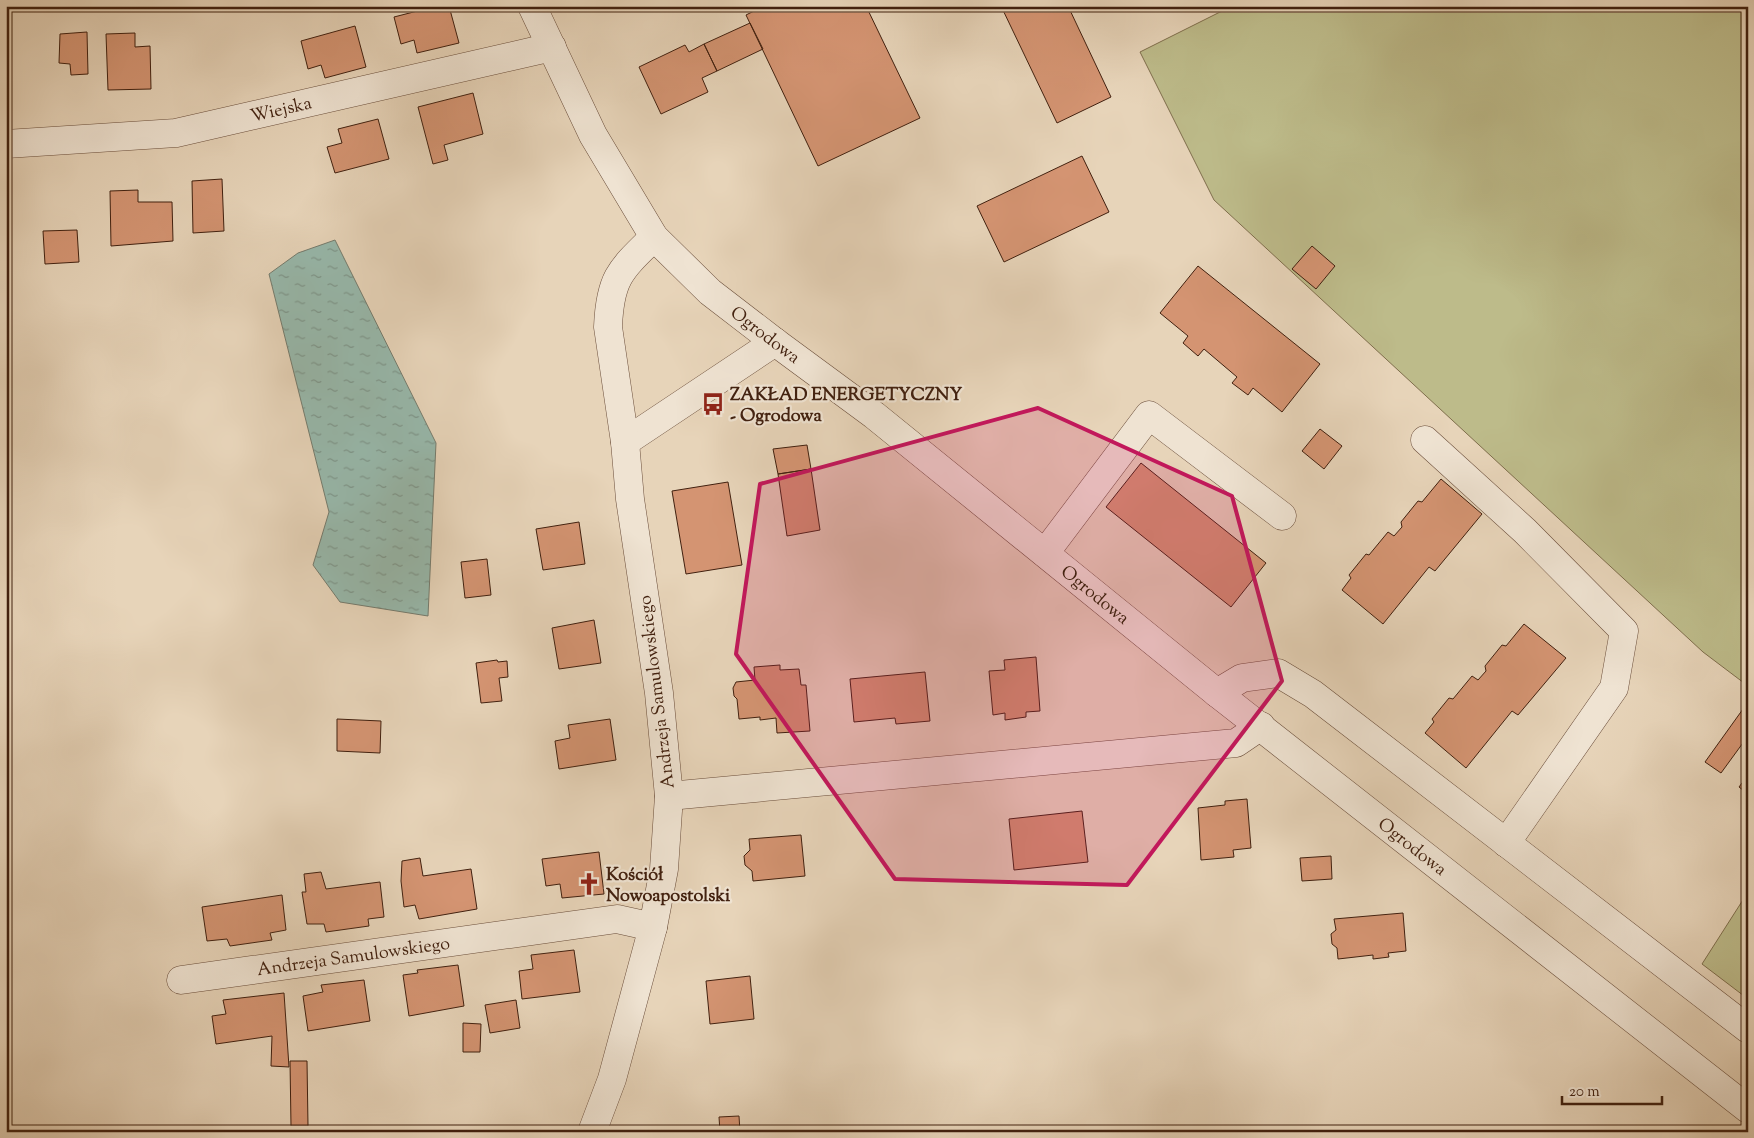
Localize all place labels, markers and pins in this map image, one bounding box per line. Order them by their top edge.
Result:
place label: ZAKŁAD ENERGETYCZNY - Ogrodowa [730,383,962,430]
bus stop icon: ZAKŁAD ENERGETYCZNY - Ogrodowa [700,391,726,417]
place label: Kościół Nowoapostolski [606,863,731,910]
church icon: Kościół Nowoapostolski [576,871,602,897]

